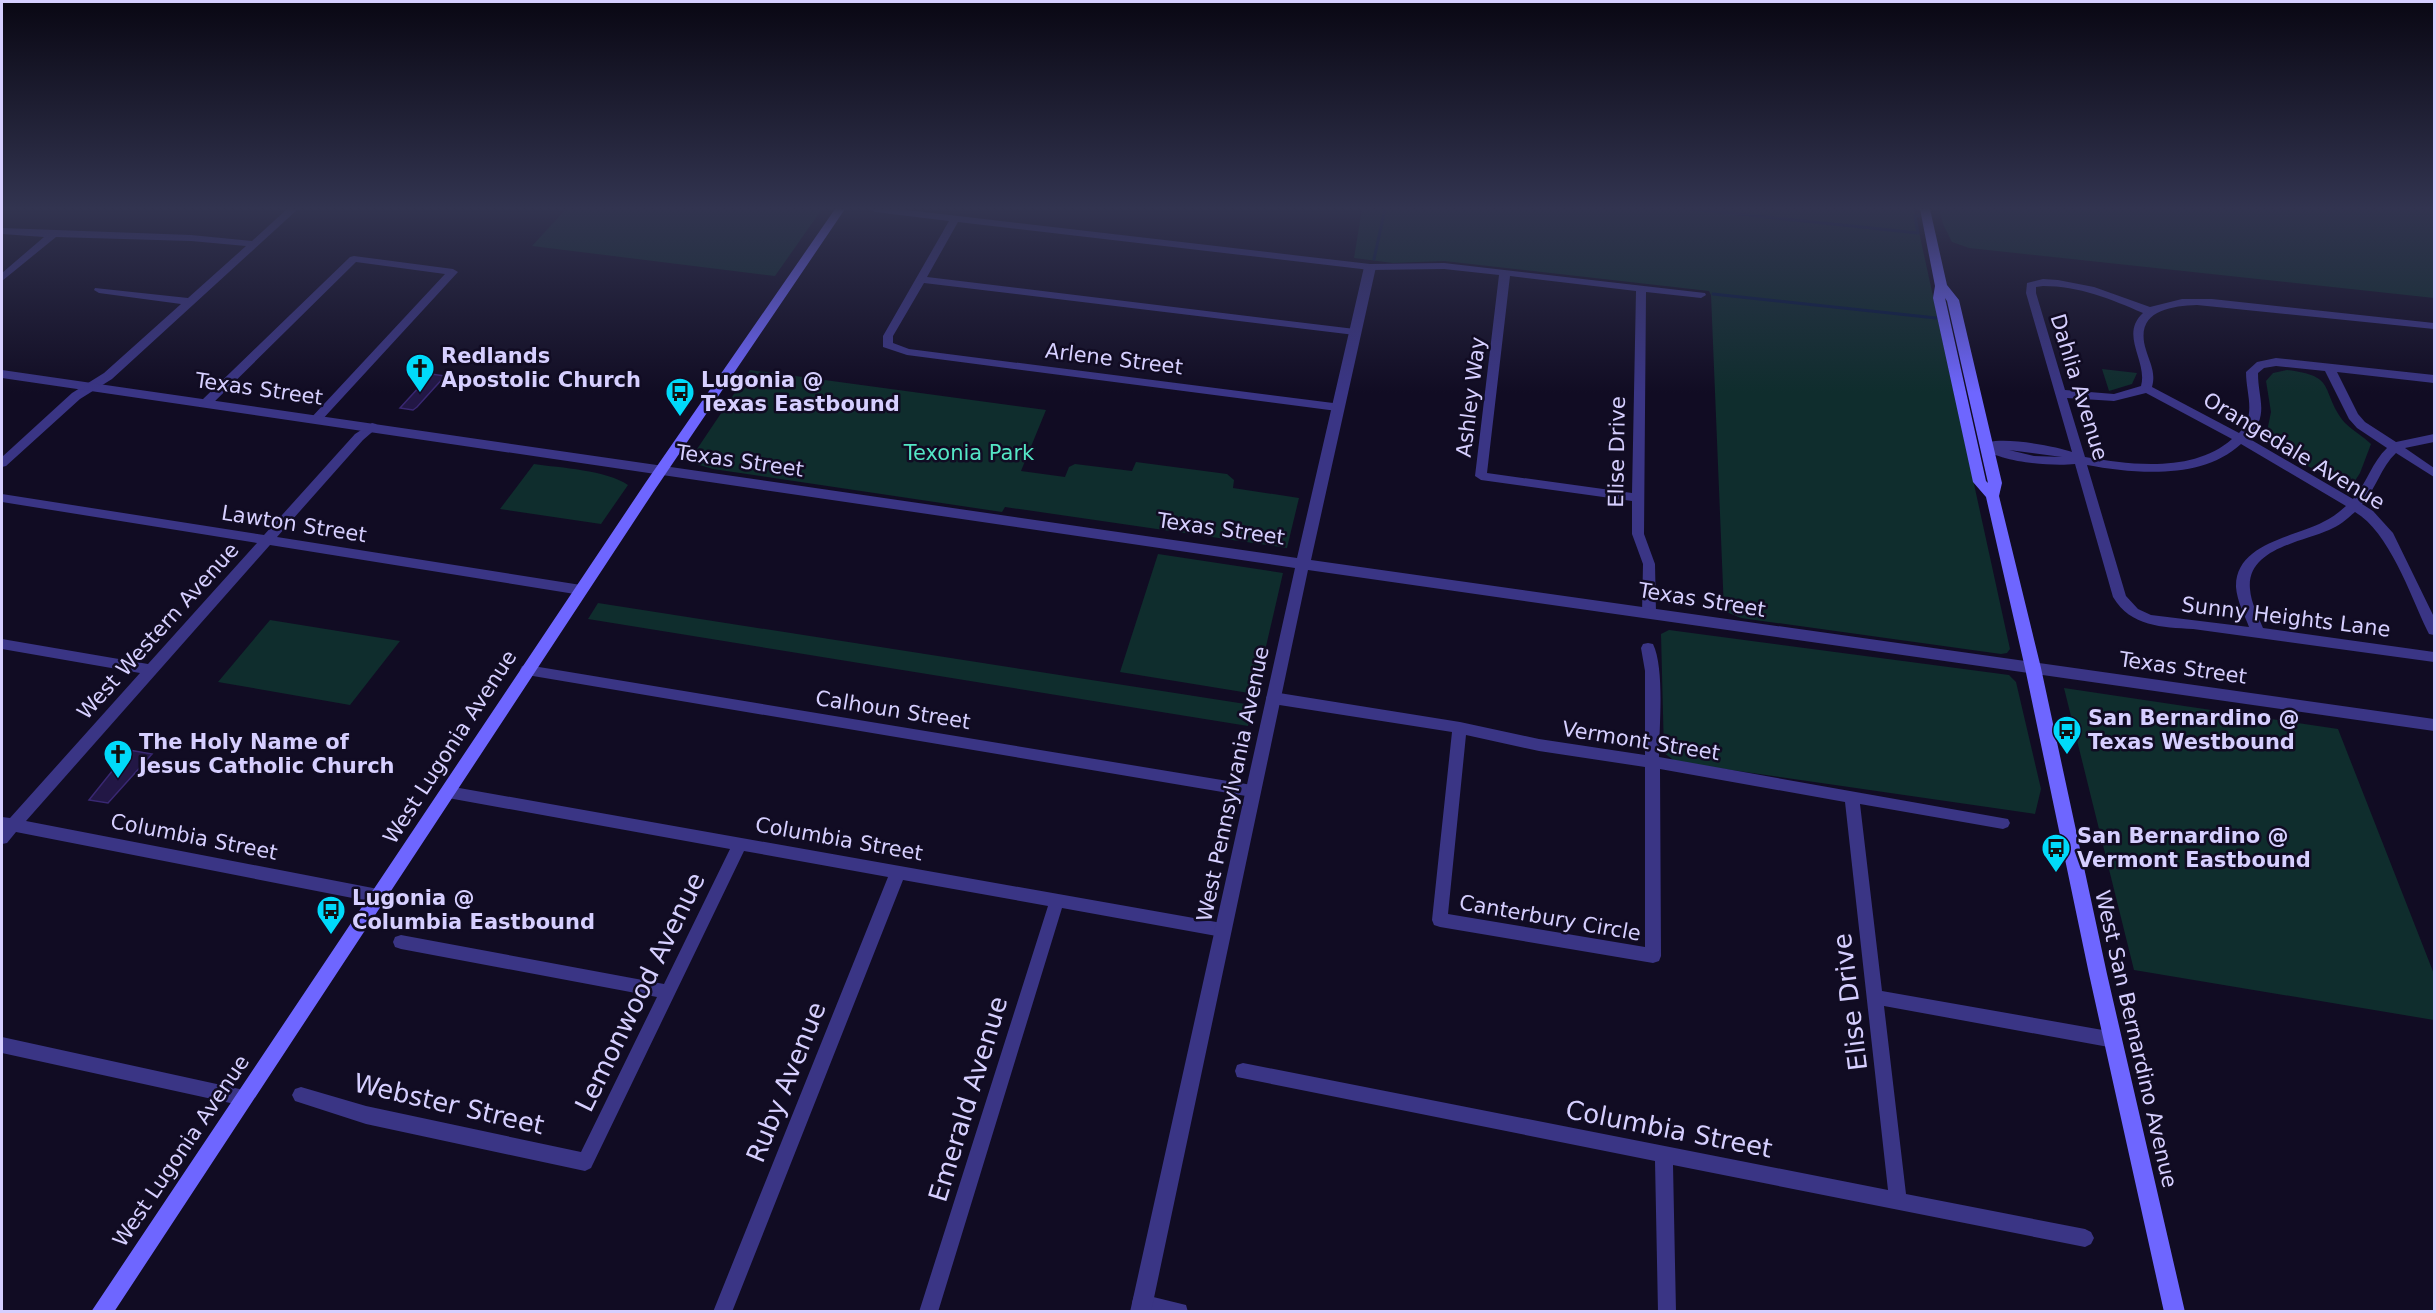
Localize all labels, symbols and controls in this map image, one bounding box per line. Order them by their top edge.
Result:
street label: Dahlia Avenue [2045,311,2113,463]
street label: Ashley Way [1452,335,1490,459]
street label: Arlene Street [1044,339,1184,379]
place label: Redlands Apostolic Church [441,344,641,392]
church icon: Redlands Apostolic Church [404,352,436,394]
street label: Texas Street [193,368,324,410]
place label: Lugonia @ Texas Eastbound [701,368,900,416]
bus stop icon: Lugonia @ Texas Eastbound [664,376,696,418]
street label: Orangedale Avenue [2199,387,2389,515]
street label: Elise Drive [1604,396,1630,508]
street label: Texas Street [674,440,805,482]
park label: Texonia Park [903,441,1035,465]
street label: Lawton Street [220,501,368,547]
street label: Texas Street [1155,508,1286,550]
street label: West Western Avenue [72,538,244,724]
street label: Texas Street [1636,578,1767,622]
street label: Sunny Heights Lane [2180,592,2392,642]
street label: West Pennsylvania Avenue [1192,644,1274,924]
street label: West Lugonia Avenue [378,646,522,848]
street label: Texas Street [2117,647,2248,689]
street label: Calhoun Street [814,686,972,734]
place label: San Bernardino @ Texas Westbound [2088,706,2300,754]
bus stop icon: San Bernardino @ Texas Westbound [2051,714,2083,756]
street label: Vermont Street [1560,717,1722,765]
place label: The Holy Name of Jesus Catholic Church [137,730,395,778]
church icon: The Holy Name of Jesus Catholic Church [102,738,134,780]
street label: Columbia Street [108,809,280,865]
street label: Columbia Street [753,812,925,866]
place label: San Bernardino @ Vermont Eastbound [2077,824,2311,872]
bus stop icon: San Bernardino @ Vermont Eastbound [2040,832,2072,874]
street label: Lemonwood Avenue [569,868,711,1116]
place label: Lugonia @ Columbia Eastbound [352,886,595,934]
street label: West San Bernardino Avenue [2090,888,2182,1190]
street label: Canterbury Circle [1457,890,1643,946]
bus stop icon: Lugonia @ Columbia Eastbound [315,894,347,936]
street label: Elise Drive [1827,932,1873,1072]
street label: Emerald Avenue [923,993,1013,1205]
street label: Ruby Avenue [740,998,832,1166]
street label: West Lugonia Avenue [108,1051,254,1251]
street label: Webster Street [351,1068,547,1140]
street label: Columbia Street [1563,1094,1775,1164]

